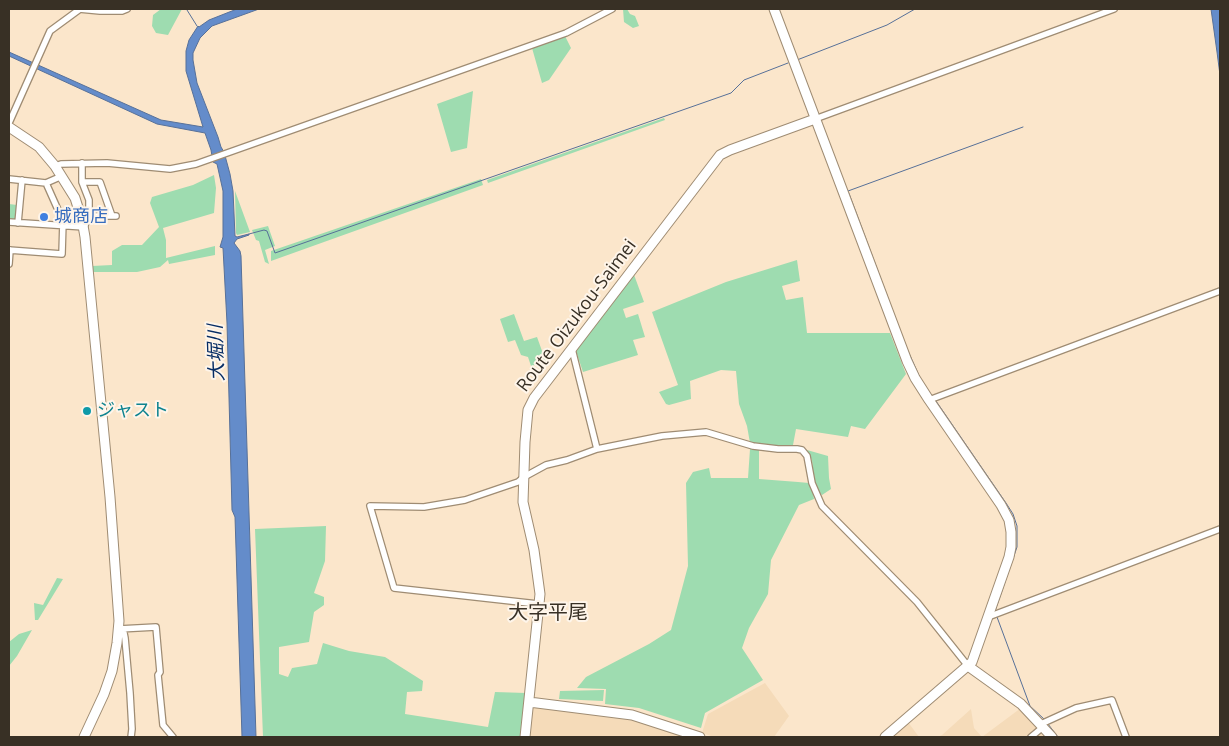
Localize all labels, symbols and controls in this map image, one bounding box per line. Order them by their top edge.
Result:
place label: 城商店 [54,206,108,228]
marker: 城商店 [38,211,50,223]
street label: Route Oizukou-Saimei [513,236,641,396]
water label: 大堀川 [205,324,229,382]
place label: ジャスト [97,400,169,422]
marker: ジャスト [81,405,93,417]
district label: 大字平尾 [508,601,588,625]

